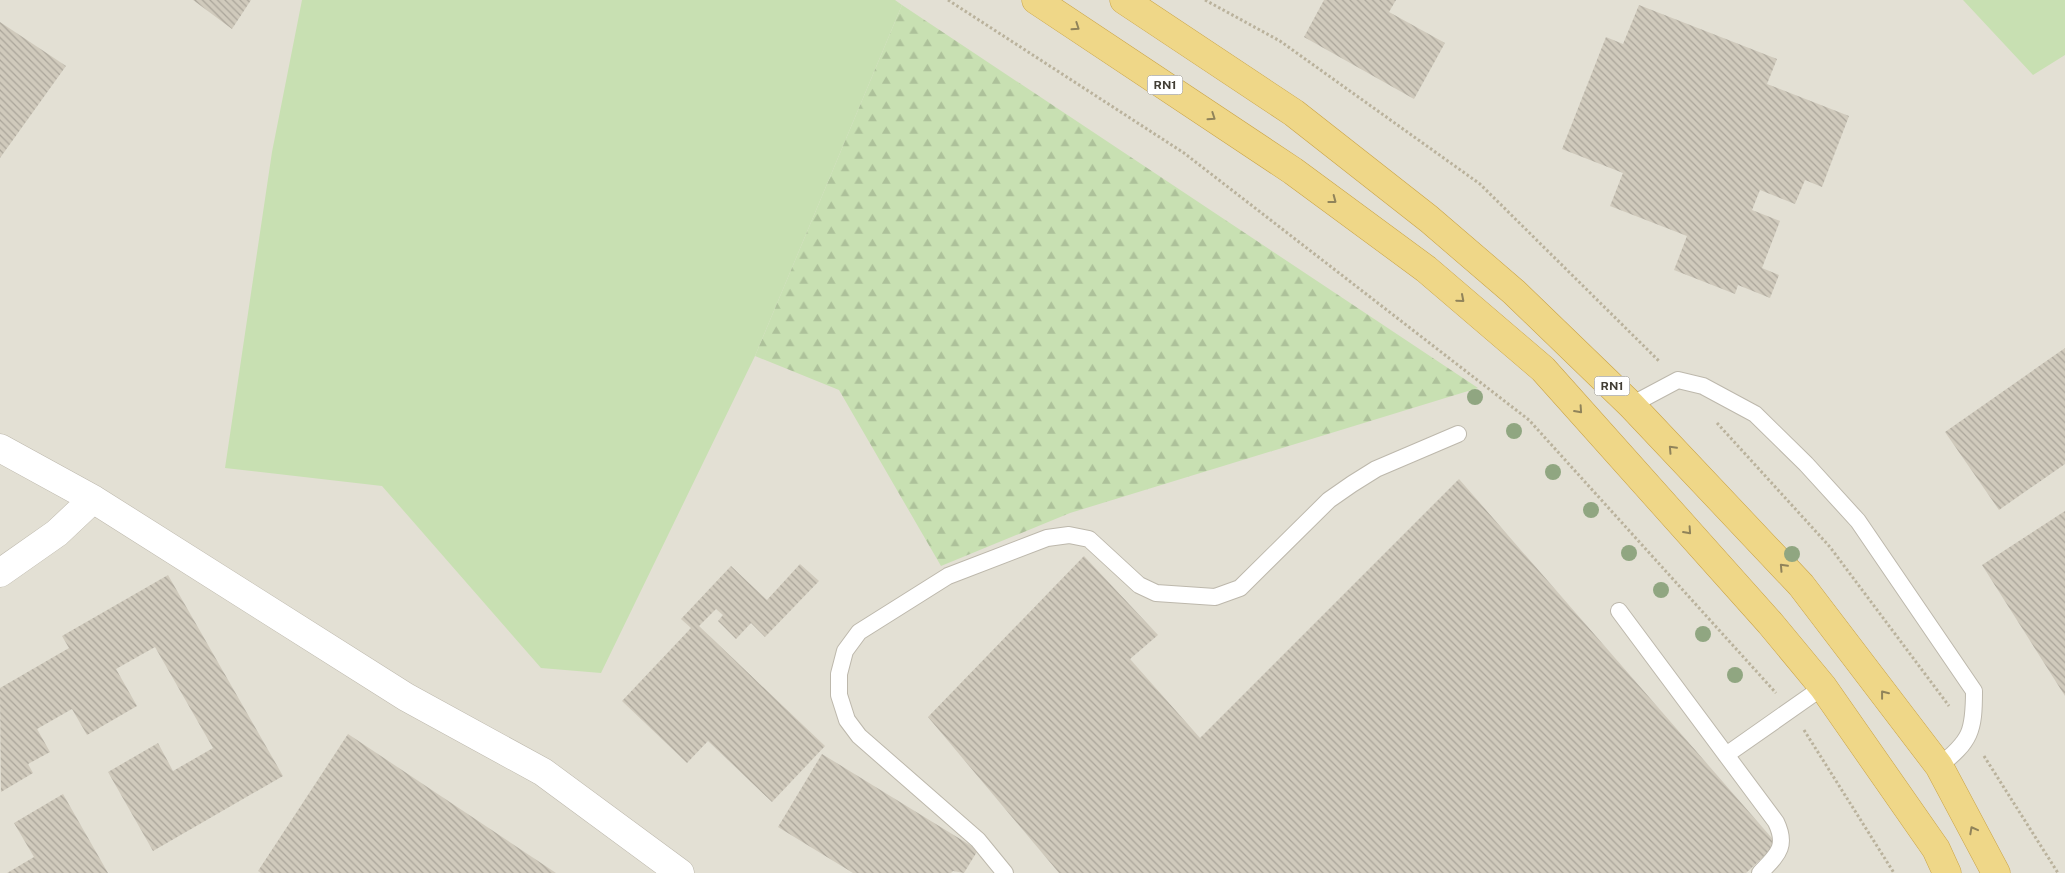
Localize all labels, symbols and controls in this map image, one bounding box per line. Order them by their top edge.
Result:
one-way arrow [1071,21,1080,30]
road number: RN1 [1148,76,1182,94]
one-way arrow [1207,110,1216,120]
one-way arrow [1327,194,1336,202]
one-way arrow [1455,293,1464,302]
road number: RN1 [1594,376,1630,396]
one-way arrow [1573,405,1582,414]
one-way arrow [1669,445,1678,454]
one-way arrow [1682,526,1691,535]
one-way arrow [1780,564,1789,573]
one-way arrow [1882,691,1890,700]
one-way arrow [1969,826,1979,835]

